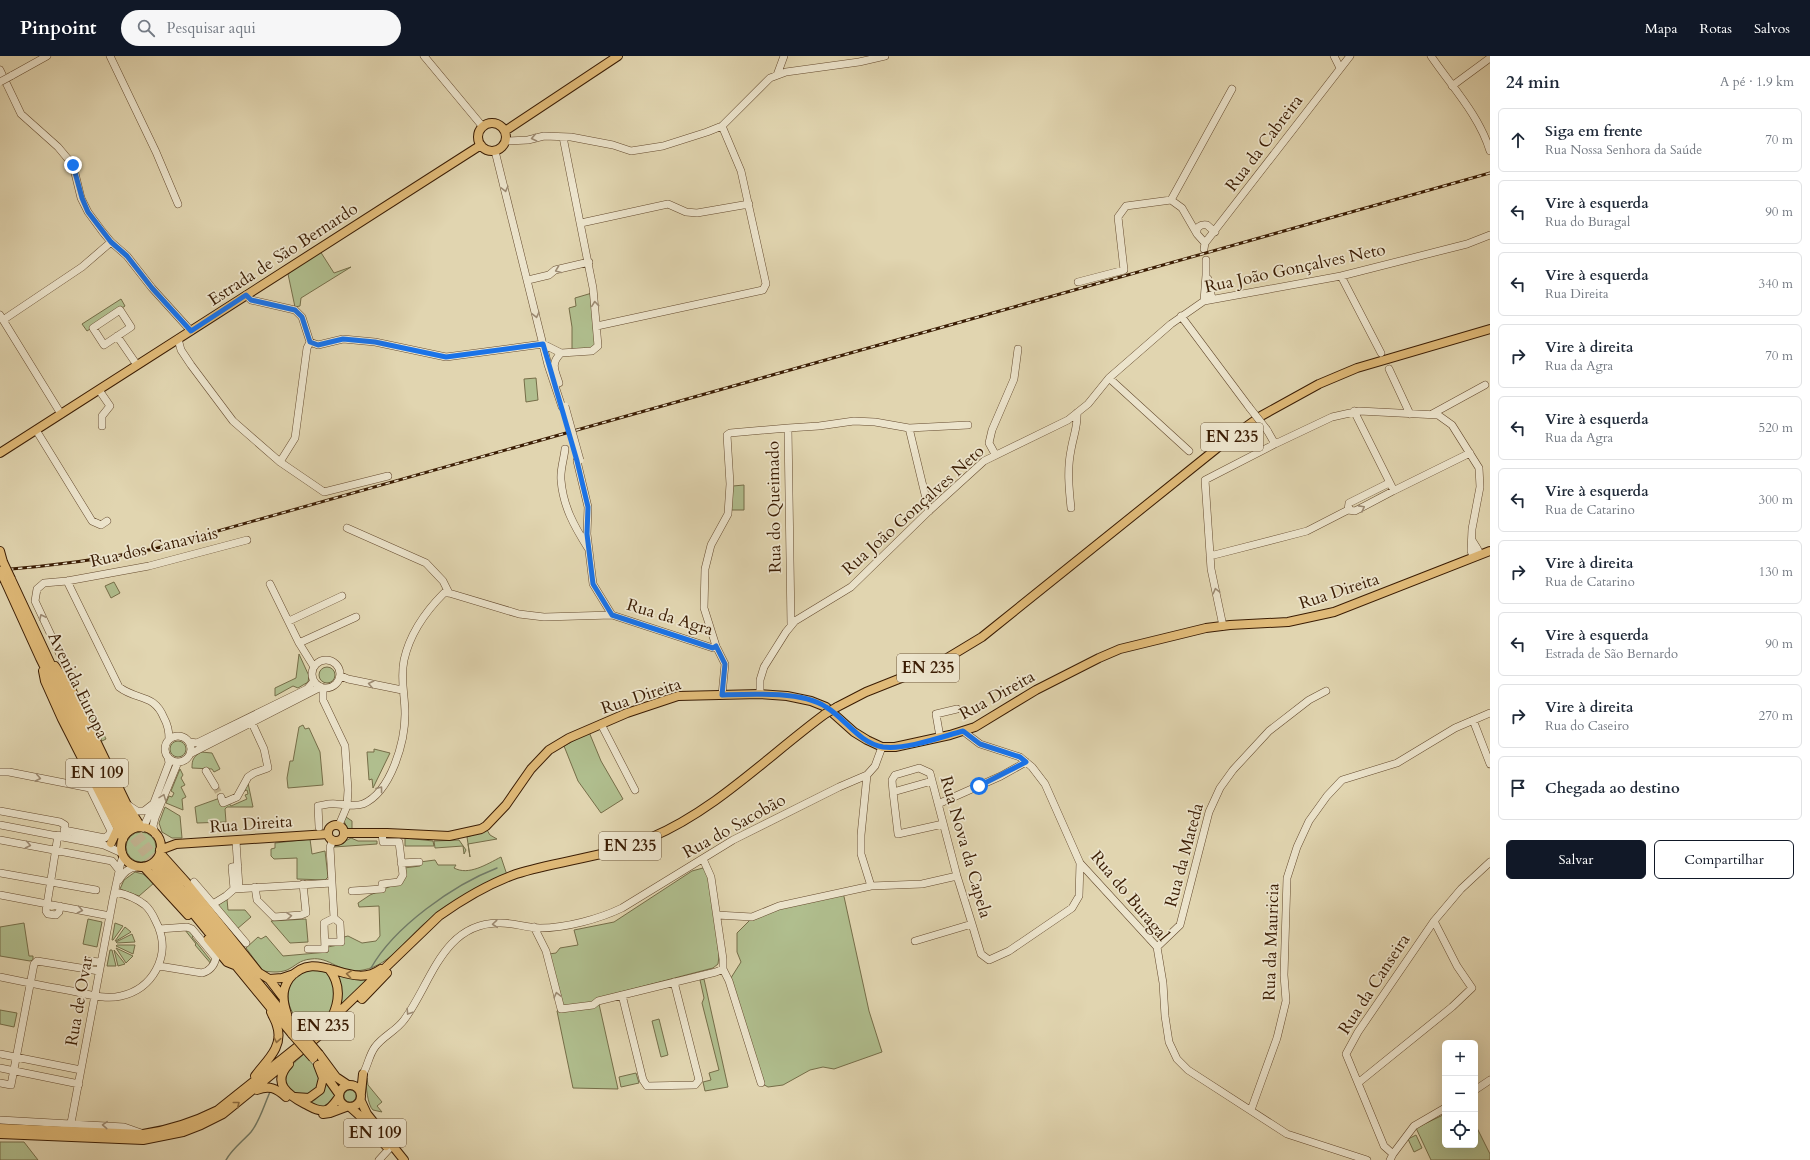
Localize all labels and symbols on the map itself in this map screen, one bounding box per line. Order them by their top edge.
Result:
street label: Rua da Cabreira [1220,89,1308,196]
one-way arrow [531,134,538,142]
route end [64,156,82,174]
one-way arrow [500,185,509,192]
street label: Estrada de São Bernardo [204,197,362,311]
street label: Rua João Gonçalves Neto [1203,238,1387,298]
one-way arrow [555,266,562,274]
one-way arrow [591,301,600,307]
one-way arrow [532,312,540,318]
road number: EN 235 [1201,423,1263,451]
street label: Rua João Gonçalves Neto [837,440,989,580]
street label: Rua do Queimado [761,441,787,573]
one-way arrow [1357,505,1365,513]
street label: Rua dos Canaviais [88,521,220,573]
street label: Rua Direita [1296,567,1383,615]
one-way arrow [1213,587,1221,594]
street label: Rua da Agra [624,593,717,641]
one-way arrow [39,613,47,621]
street label: Avenida Europa [42,628,114,742]
road number: EN 235 [897,654,959,682]
street label: Rua Direita [955,665,1039,725]
street label: Rua Direita [598,672,685,720]
one-way arrow [368,681,374,689]
road number: EN 109 [66,759,128,787]
one-way arrow [35,773,41,782]
street label: Rua Nova da Capela [935,773,997,921]
route start [970,777,988,795]
one-way arrow [375,786,383,793]
street label: Rua do Sacobão [678,788,790,864]
one-way arrow [158,794,166,802]
street label: Rua da Mateda [1159,800,1209,910]
street label: Rua Direita [209,810,294,838]
road number: EN 235 [599,832,661,860]
one-way arrow [25,841,31,849]
street label: Rua do Buragal [1085,846,1175,947]
street label: Rua da Mauricia [1257,882,1285,1001]
one-way arrow [76,905,83,914]
one-way arrow [286,912,292,921]
one-way arrow [492,919,498,928]
street label: Rua da Canseira [1333,929,1416,1039]
street label: Rua de Ovar [60,953,98,1048]
one-way arrow [346,970,352,979]
one-way arrow [554,992,562,999]
one-way arrow [407,1008,414,1015]
road number: EN 235 [292,1012,354,1040]
one-way arrow [273,1037,282,1044]
one-way arrow [233,1101,240,1108]
road number: EN 109 [344,1119,406,1147]
one-way arrow [102,1121,108,1130]

